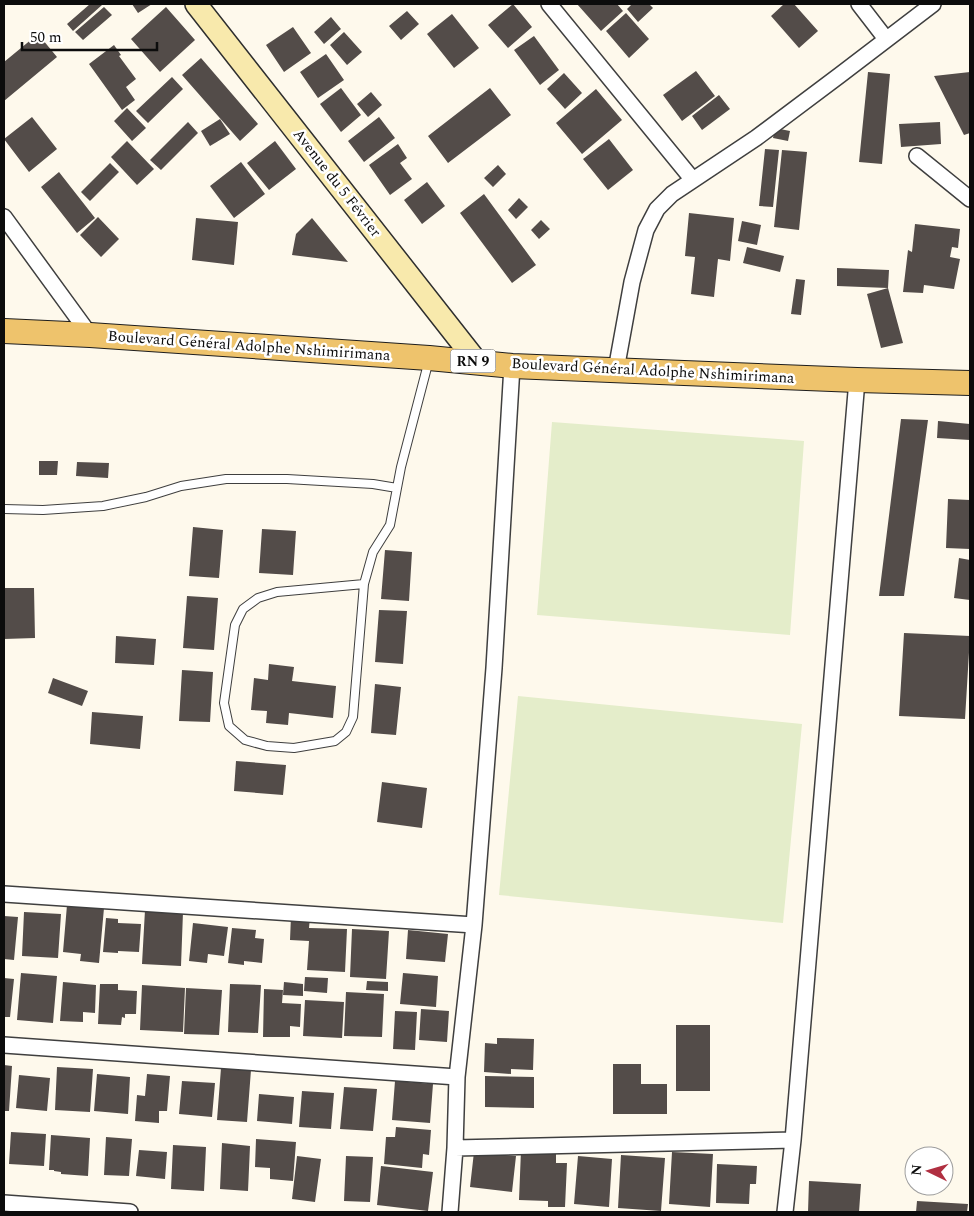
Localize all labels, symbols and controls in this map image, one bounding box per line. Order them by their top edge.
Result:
scale bar [22,20,158,52]
text: 50 m [30,26,62,49]
street label: Avenue du 5 Février [287,124,387,242]
street label: Boulevard Général Adolphe Nshimirimana [107,325,392,367]
road number: RN 9 [450,350,496,372]
street label: Boulevard Général Adolphe Nshimirimana [511,352,796,390]
north arrow [904,1146,954,1196]
text: N [906,1163,928,1177]

